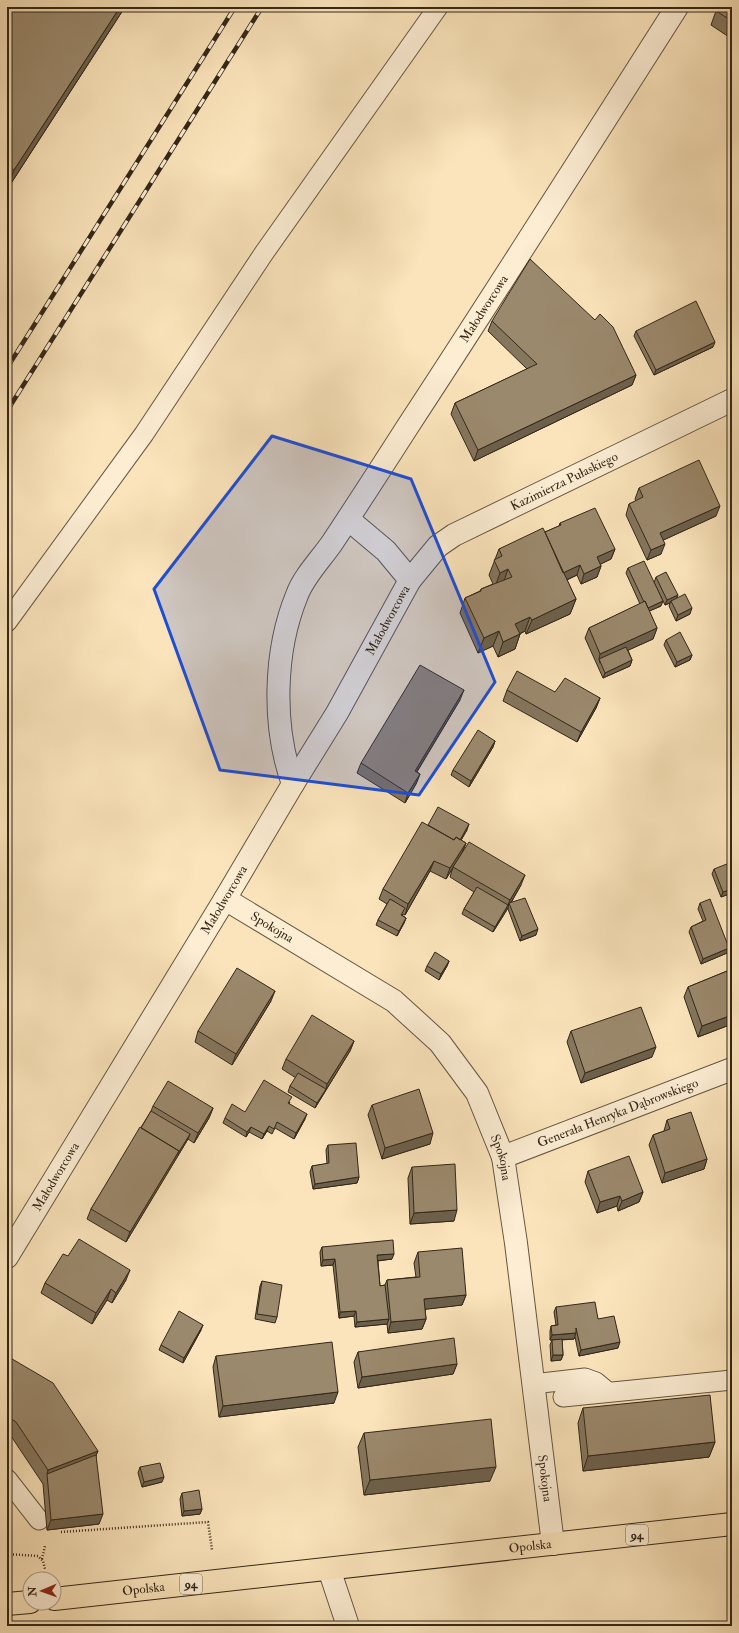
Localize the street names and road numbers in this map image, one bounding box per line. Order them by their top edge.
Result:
street label: Małodworcowa [456,271,512,346]
street label: Kazimierza Pułaskiego [508,449,621,514]
street label: Małodworcowa [362,582,414,658]
street label: Małodworcowa [197,862,251,937]
street label: Spokojna [248,908,297,947]
street label: Generała Henryka Dąbrowskiego [535,1075,701,1151]
street label: Spokojna [487,1132,515,1182]
street label: Małodworcowa [29,1139,83,1214]
street label: Spokojna [534,1454,556,1503]
road number: 94 [626,1525,648,1545]
street label: Opolska [508,1536,553,1557]
road number: 94 [180,1574,202,1594]
street label: Opolska [121,1579,166,1599]

